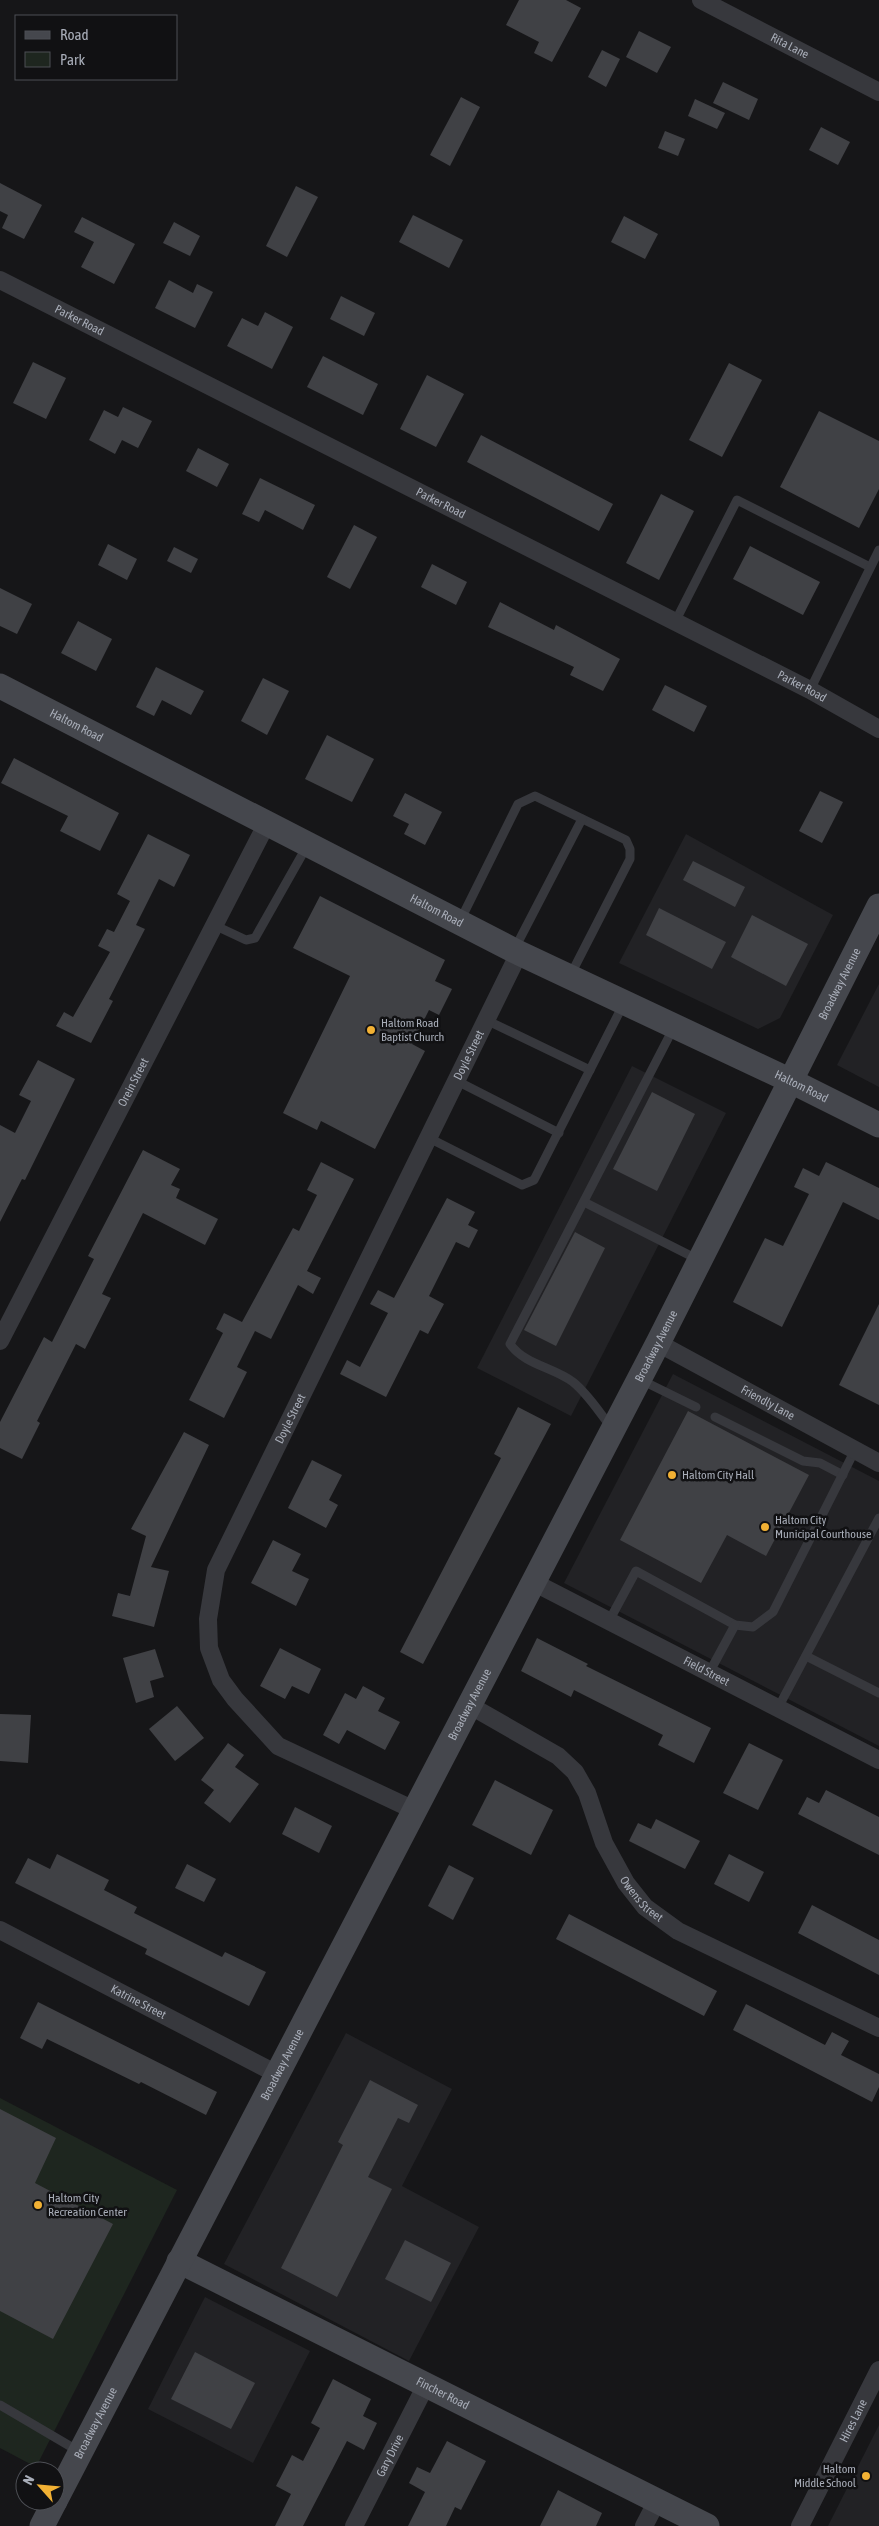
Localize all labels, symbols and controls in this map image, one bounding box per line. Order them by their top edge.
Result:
legend [15,15,178,80]
text: Road [60,26,89,43]
street label: Rita Lane [768,30,811,62]
text: Park [60,51,85,68]
street label: Parker Road [52,302,106,339]
street label: Parker Road [414,485,468,521]
street label: Parker Road [775,668,829,705]
street label: Haltom Road [47,706,105,745]
street label: Haltom Road [408,891,466,930]
street label: Broadway Avenue [816,946,864,1022]
place label: Haltom Road Baptist Church [381,1016,444,1044]
marker: Haltom Road Baptist Church [365,1024,377,1036]
street label: Doyle Street [451,1027,487,1082]
street label: Orein Street [115,1055,152,1109]
street label: Haltom Road [772,1067,831,1105]
street label: Broadway Avenue [632,1308,680,1384]
street label: Friendly Lane [739,1382,797,1423]
street label: Doyle Street [272,1391,309,1446]
place label: Haltom City Hall [682,1468,755,1482]
marker: Haltom City Hall [666,1469,678,1481]
place label: Haltom City Municipal Courthouse [775,1513,871,1541]
marker: Haltom City Municipal Courthouse [759,1521,771,1533]
street label: Field Street [681,1654,732,1689]
street label: Broadway Avenue [445,1666,494,1743]
street label: Owens Street [617,1874,666,1925]
street label: Katrine Street [108,1982,169,2022]
street label: Broadway Avenue [258,2026,307,2103]
place label: Haltom City Recreation Center [48,2191,127,2219]
marker: Haltom City Recreation Center [32,2199,44,2211]
street label: Fincher Road [414,2374,471,2412]
street label: Broadway Avenue [71,2385,120,2461]
street label: Hires Lane [837,2397,870,2444]
street label: Gary Drive [373,2432,406,2479]
north arrow [15,2461,65,2511]
place label: Haltom Middle School [794,2462,857,2490]
marker: Haltom Middle School [860,2470,872,2482]
text: N [19,2473,37,2487]

